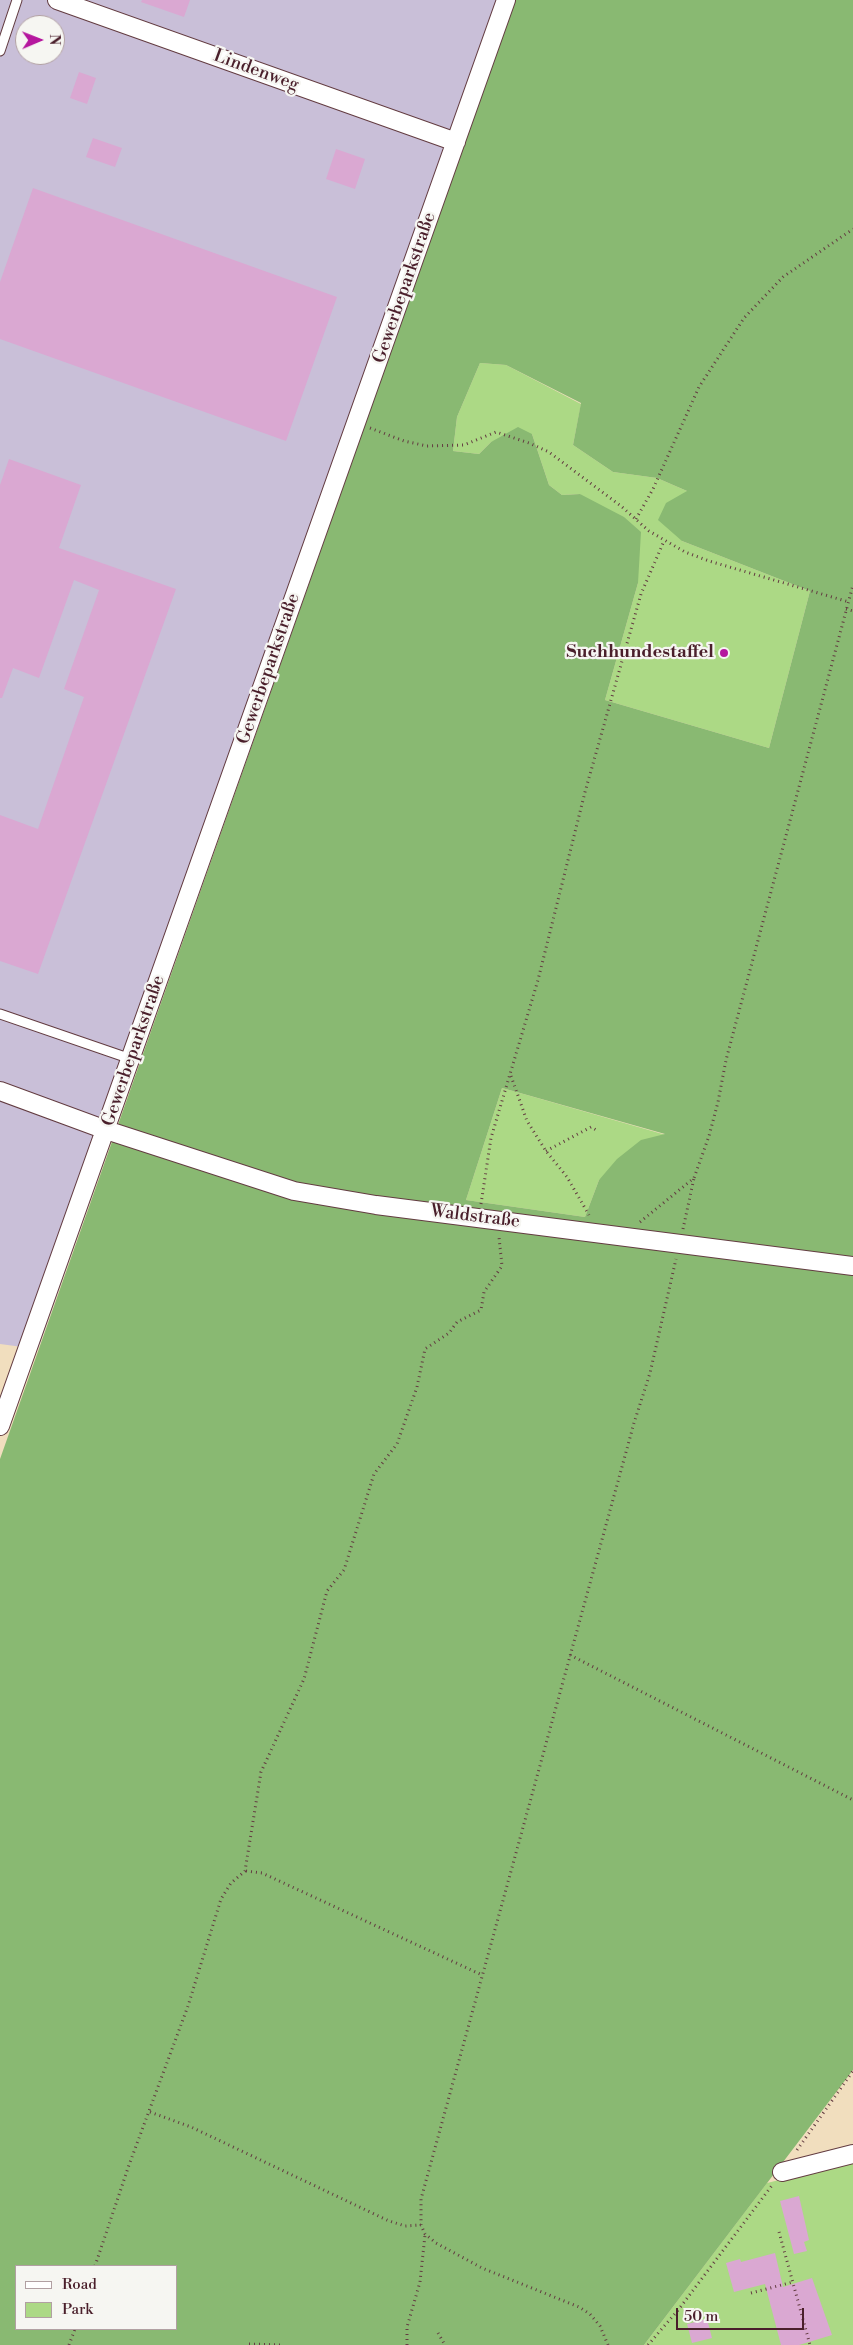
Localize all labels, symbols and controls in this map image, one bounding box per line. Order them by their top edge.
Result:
north arrow [15,15,65,65]
text: N [45,34,63,45]
street label: Lindenweg [210,46,302,96]
street label: Gewerbeparkstraße [369,210,441,366]
street label: Gewerbeparkstraße [233,591,305,747]
place label: Suchhundestaffel [566,642,714,664]
marker: Suchhundestaffel [718,647,730,659]
street label: Gewerbeparkstraße [98,973,170,1129]
street label: Waldstraße [429,1201,521,1233]
legend [15,2265,178,2330]
text: Road [62,2275,97,2294]
scale bar [678,2298,806,2330]
text: Park [62,2300,93,2319]
text: 50 m [684,2307,718,2326]

